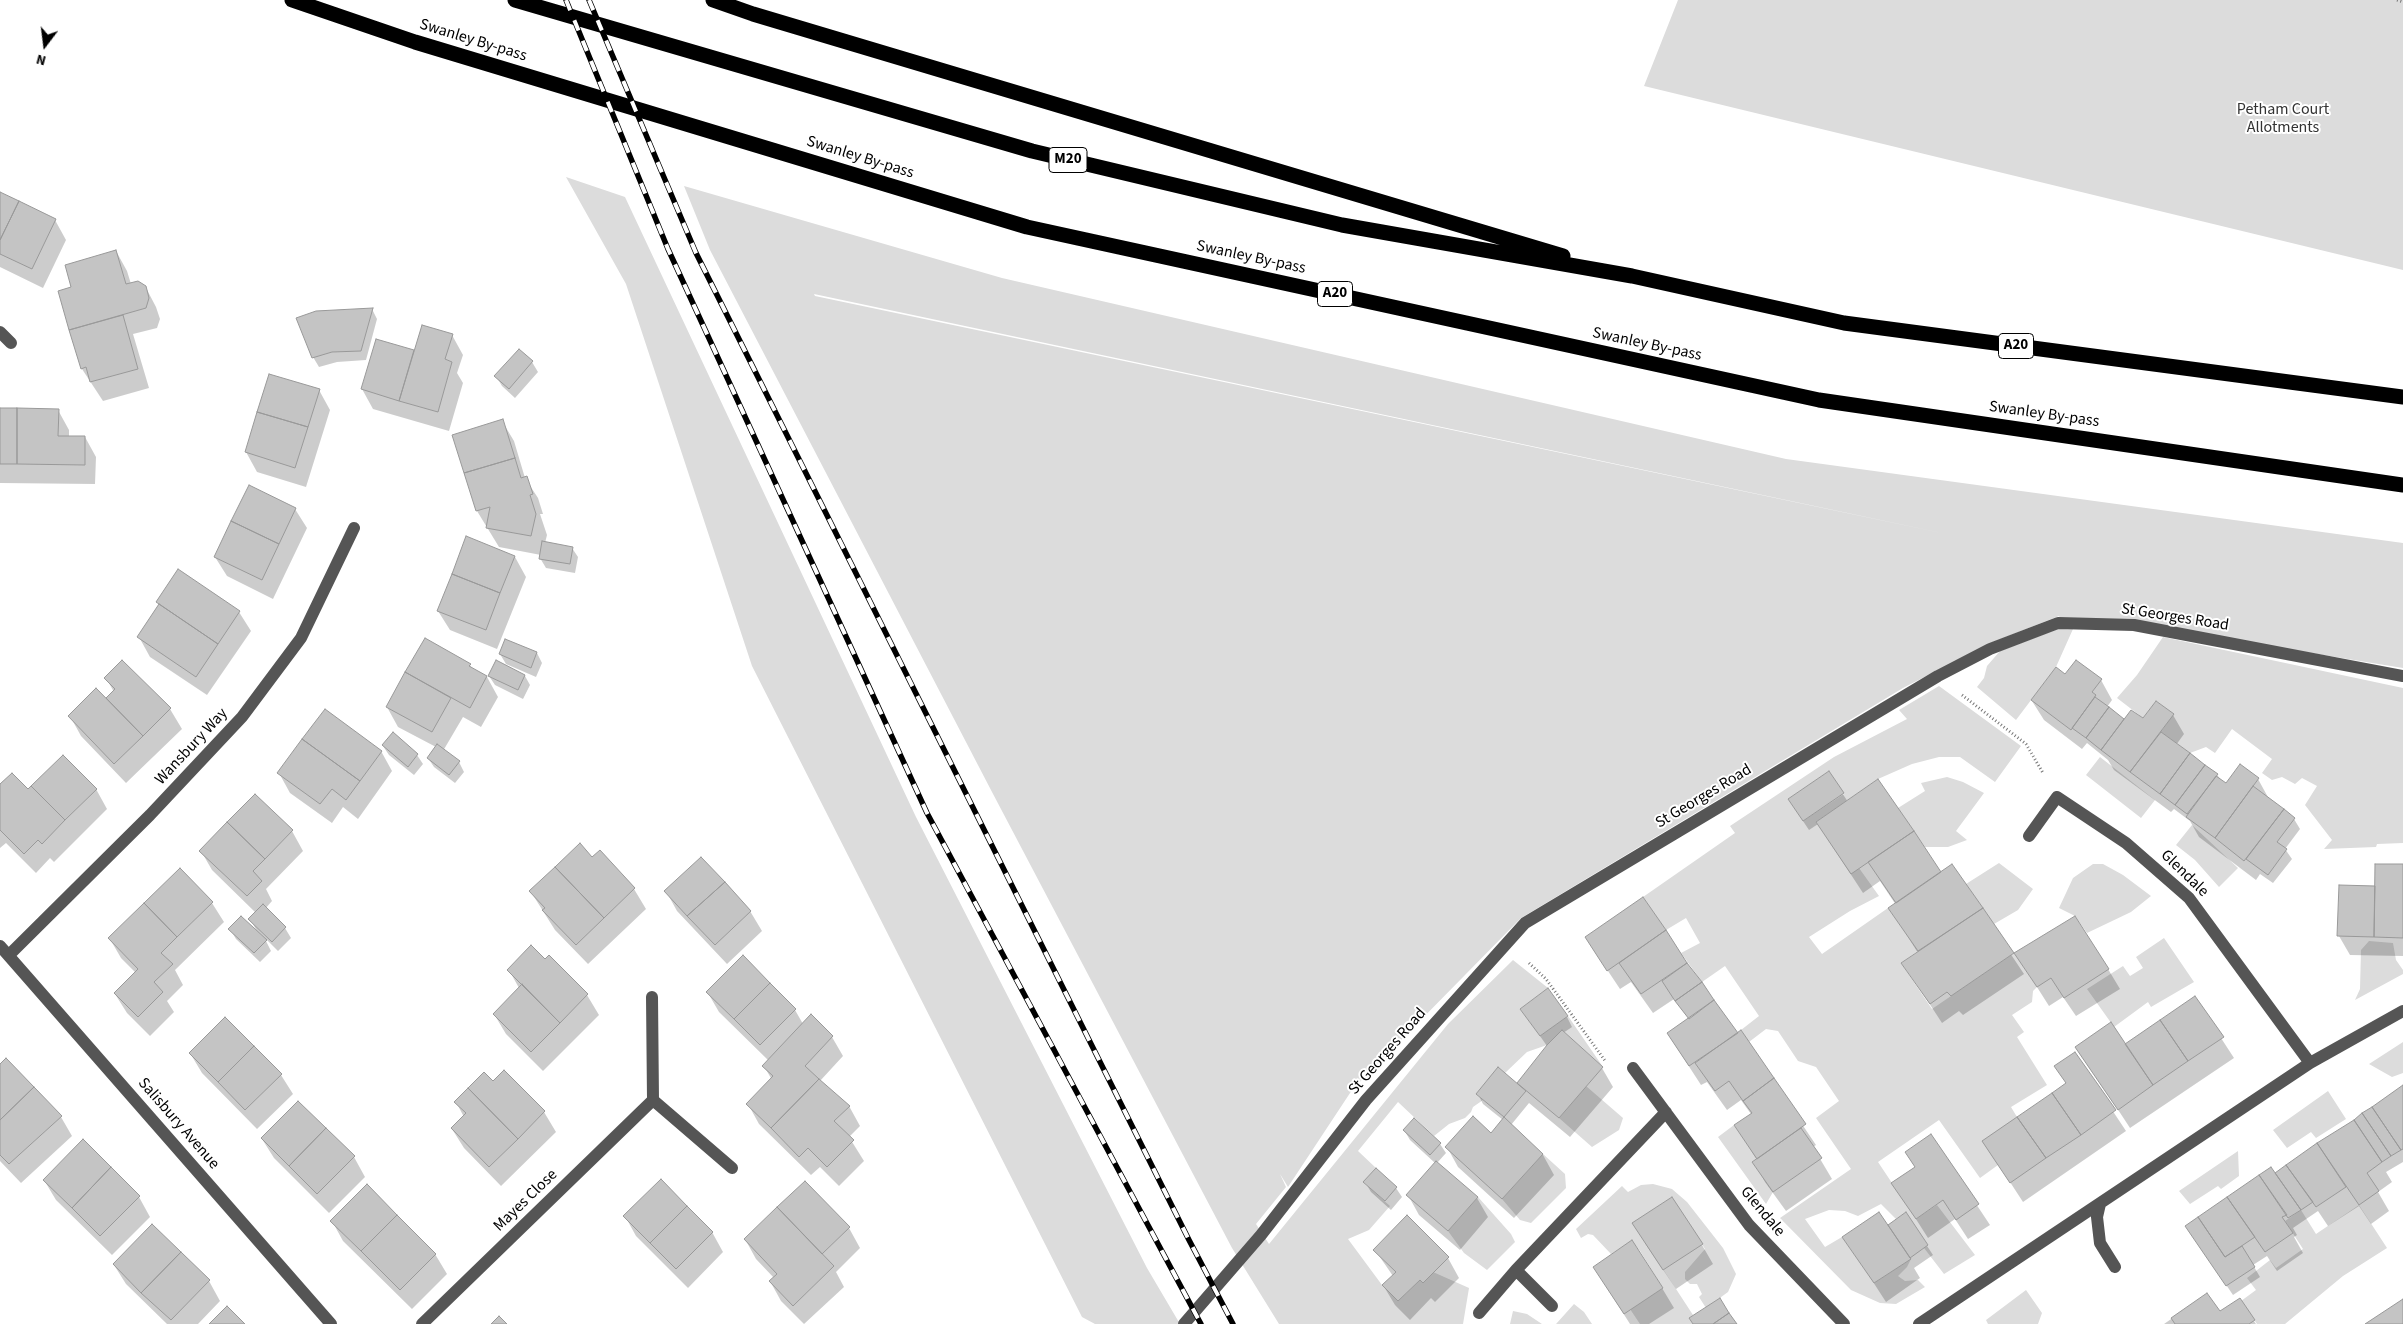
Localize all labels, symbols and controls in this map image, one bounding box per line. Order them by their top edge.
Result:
street label: Swanley By-pass [417,16,529,66]
north arrow [20,20,70,70]
text: N [34,49,48,70]
park label: Petham Court Allotments [2237,100,2329,138]
street label: Swanley By-pass [804,133,916,183]
road number: M20 [1049,148,1087,172]
street label: Swanley By-pass [1195,237,1307,279]
road number: A20 [1318,282,1352,306]
street label: Swanley By-pass [1591,324,1703,366]
road number: A20 [1998,334,2034,358]
street label: Swanley By-pass [1988,398,2100,432]
street label: St Georges Road [2120,600,2230,636]
street label: Wansbury Way [152,705,232,789]
street label: St Georges Road [1652,761,1756,833]
street label: Glendale [2156,846,2212,902]
street label: St Georges Road [1345,1005,1431,1099]
street label: Salisbury Avenue [133,1074,223,1174]
street label: Mayes Close [490,1166,562,1236]
street label: Glendale [1735,1183,1789,1241]

